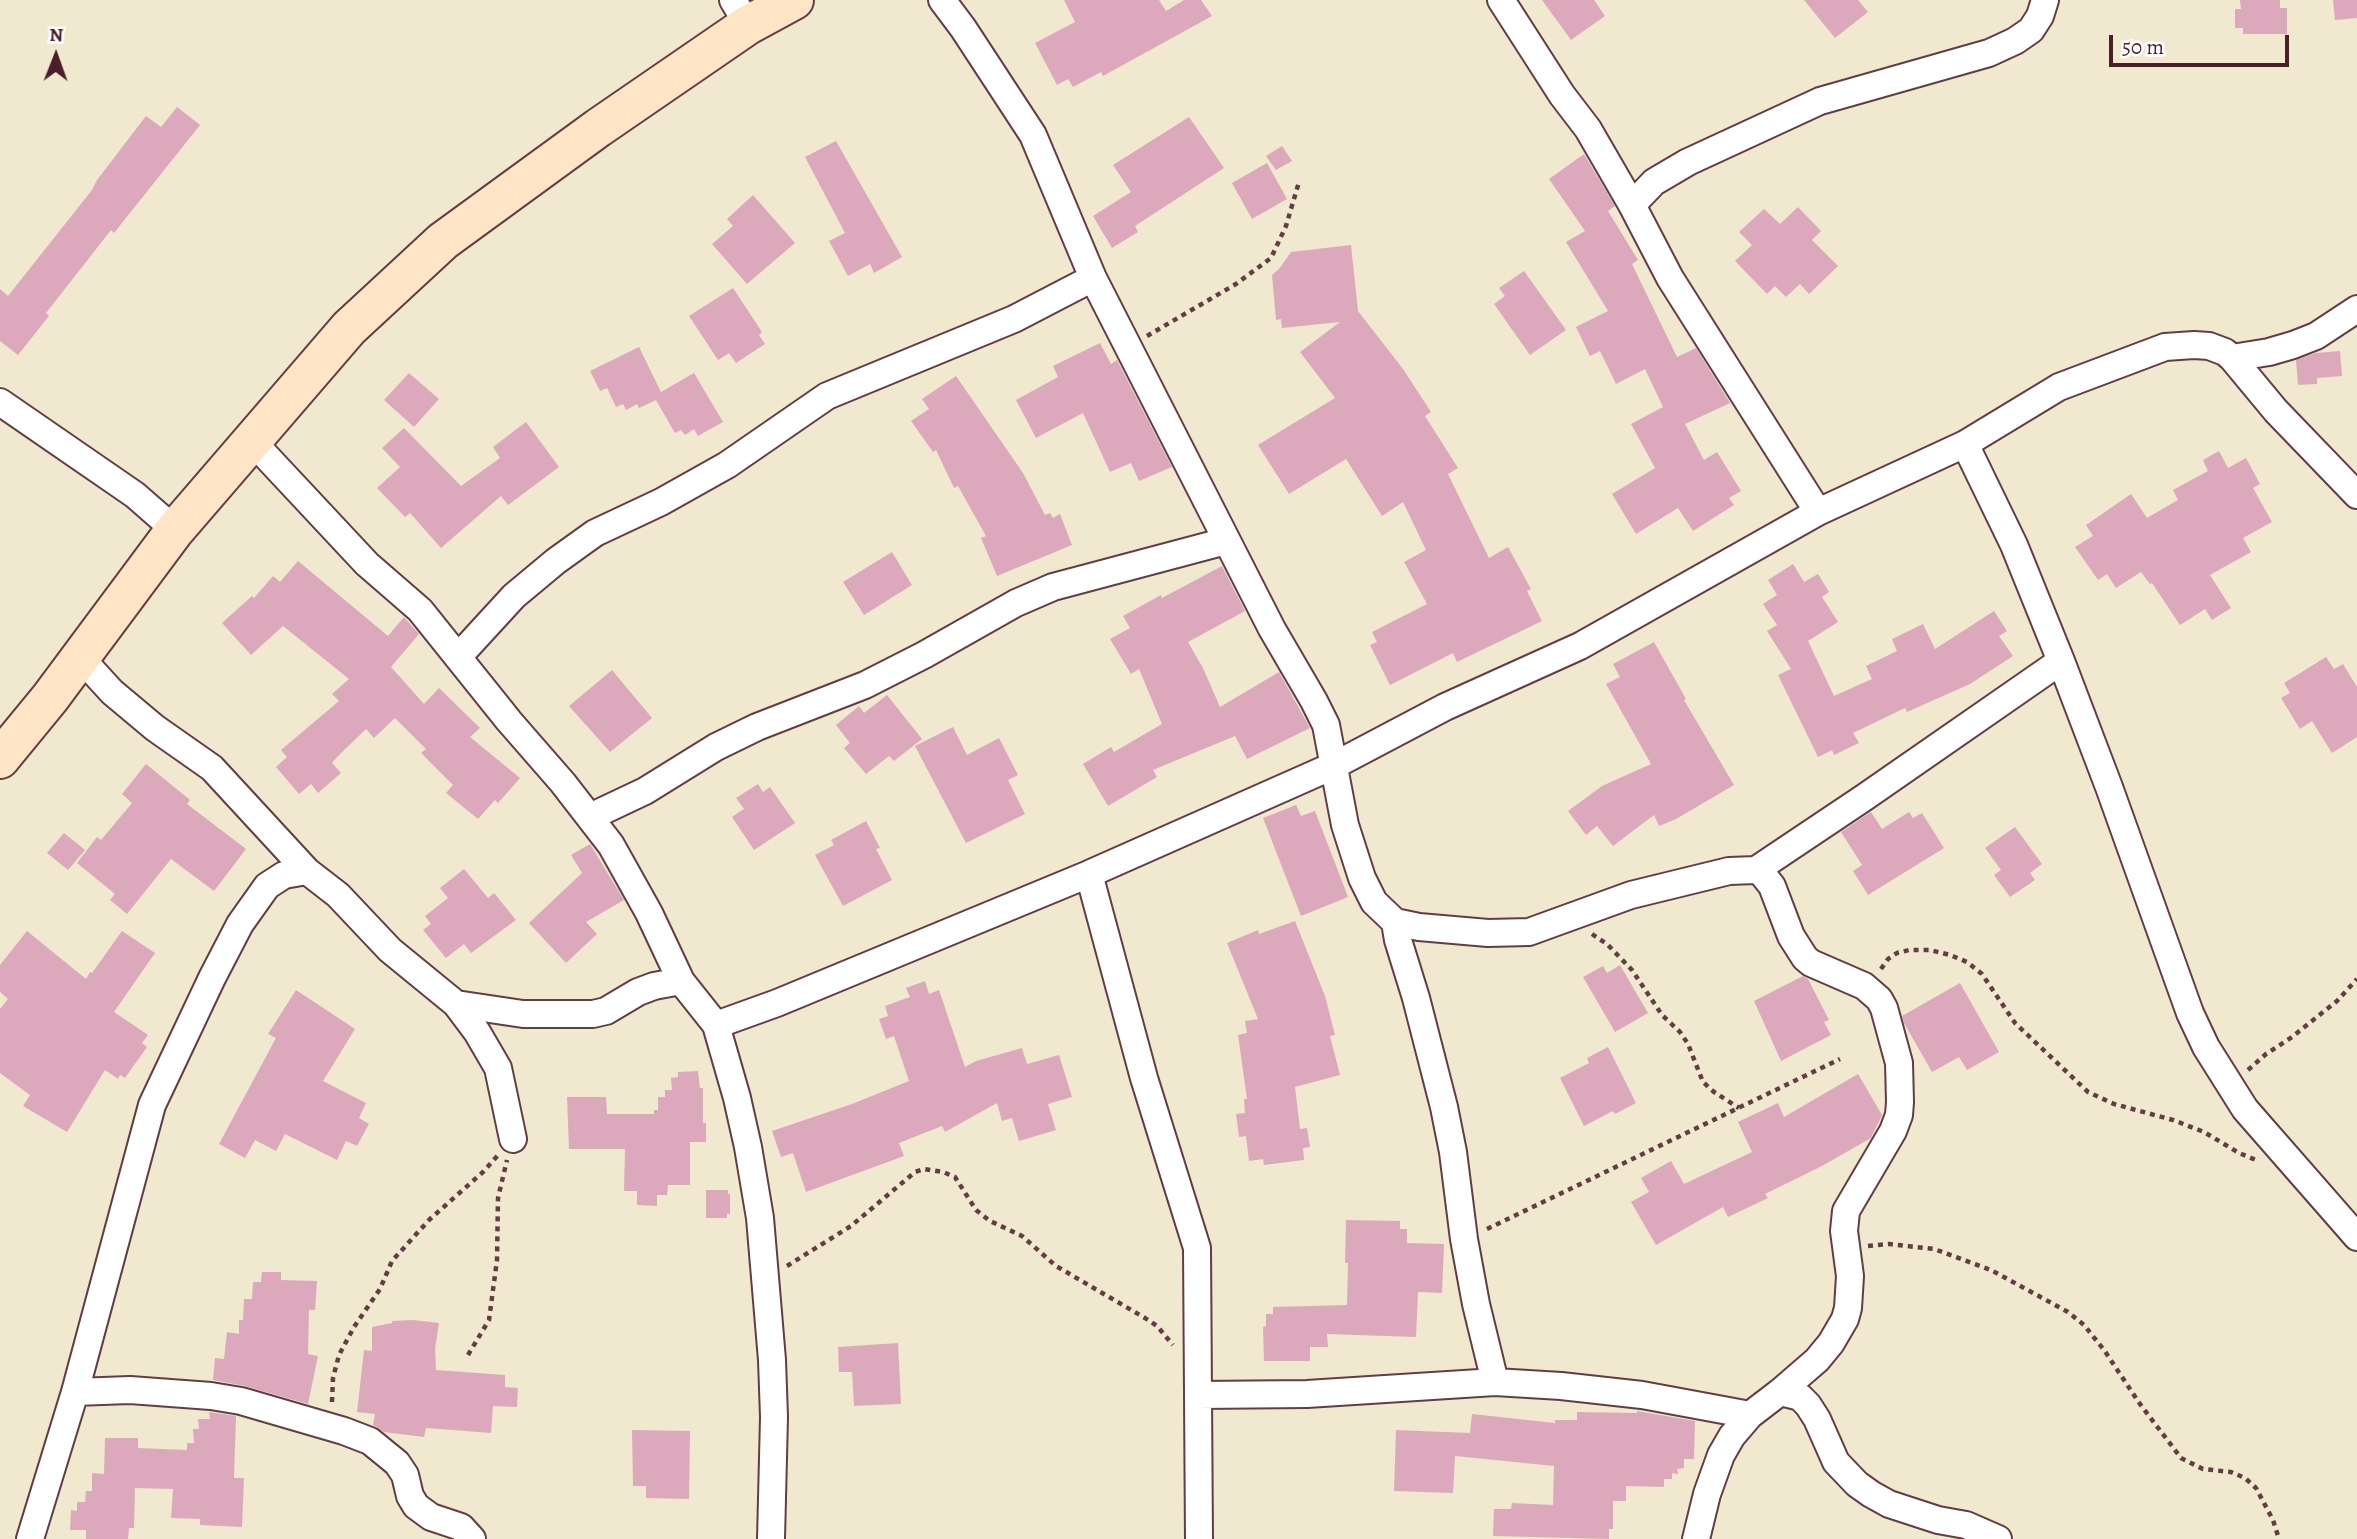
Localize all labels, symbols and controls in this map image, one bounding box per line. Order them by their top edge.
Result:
north arrow [21,21,91,91]
scale bar [2112,21,2292,65]
text: N [49,22,64,48]
text: 50 m [2122,33,2164,61]

